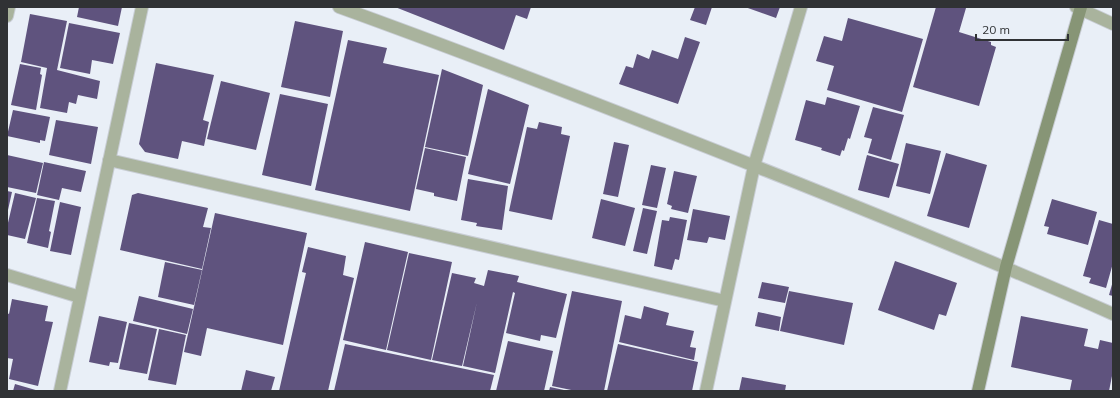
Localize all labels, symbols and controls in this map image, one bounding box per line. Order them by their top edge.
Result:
scale bar [976,16,1068,42]
text: 20 m [982,22,1010,37]

